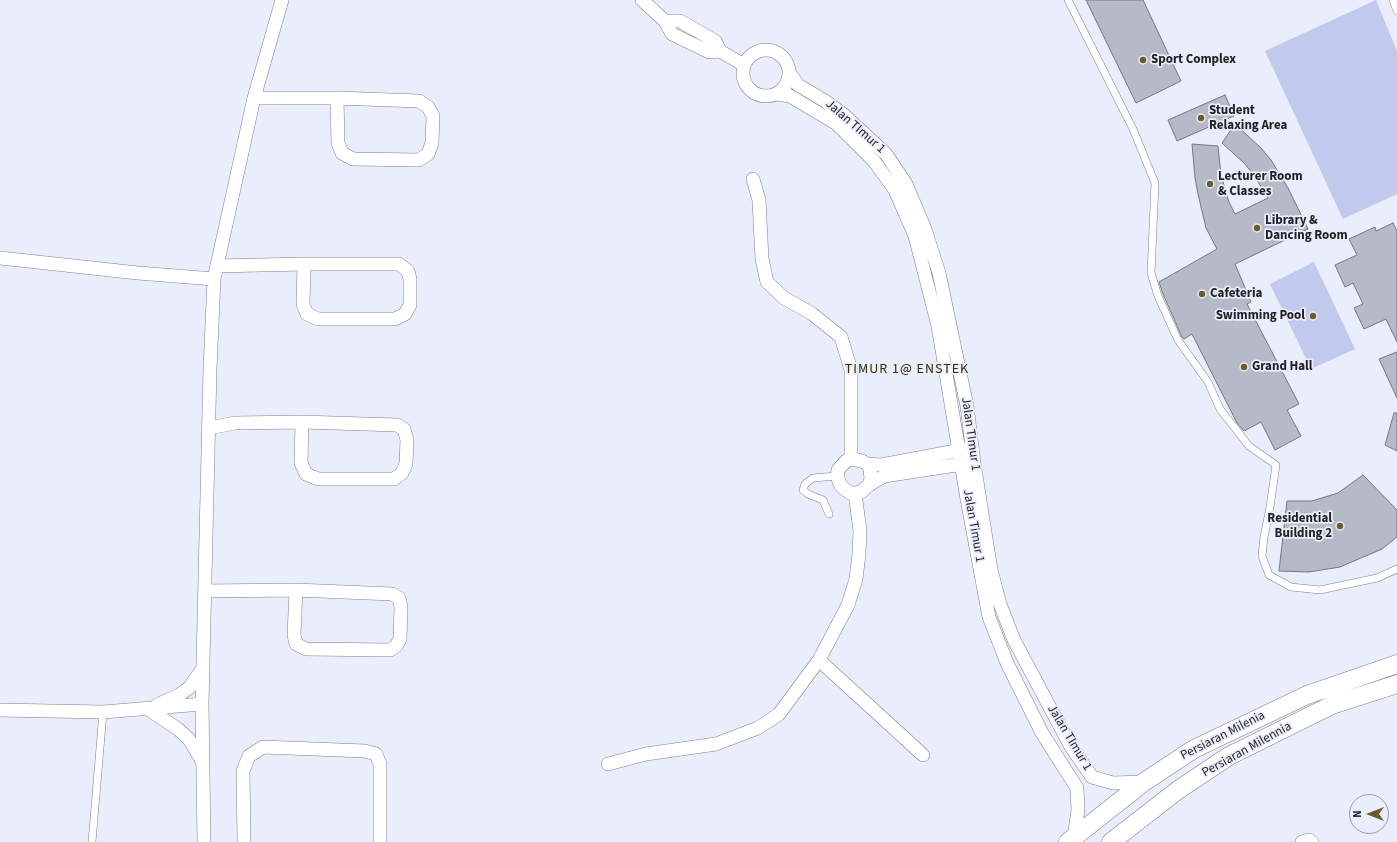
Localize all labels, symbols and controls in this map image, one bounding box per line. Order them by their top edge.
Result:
place label: Sport Complex [1151,52,1236,68]
marker: Sport Complex [1138,55,1148,65]
street label: Jalan TImur 1 [822,97,888,157]
place label: Student Relaxing Area [1209,103,1287,134]
marker: Student Relaxing Area [1196,113,1206,123]
place label: Lecturer Room & Classes [1218,169,1303,200]
marker: Lecturer Room & Classes [1205,179,1215,189]
place label: Library & Dancing Room [1265,213,1348,244]
marker: Library & Dancing Room [1252,223,1262,233]
place label: Cafeteria [1210,286,1262,302]
marker: Cafeteria [1197,289,1207,299]
place label: Swimming Pool [1216,308,1305,324]
marker: Swimming Pool [1308,311,1318,321]
place label: Grand Hall [1252,359,1312,375]
district label: TIMUR 1@ ENSTEK [845,362,969,378]
marker: Grand Hall [1239,362,1249,372]
street label: Jalan TImur 1 [957,396,983,472]
street label: Jalan Timur 1 [959,488,987,564]
place label: Residential Building 2 [1267,511,1332,542]
marker: Residential Building 2 [1335,521,1345,531]
street label: Jalan TImur 1 [1043,702,1095,774]
street label: Persiaran Milenia [1178,708,1268,764]
street label: Persiaran Milennia [1199,719,1295,781]
north arrow [1349,794,1389,834]
text: N [1350,810,1365,818]

